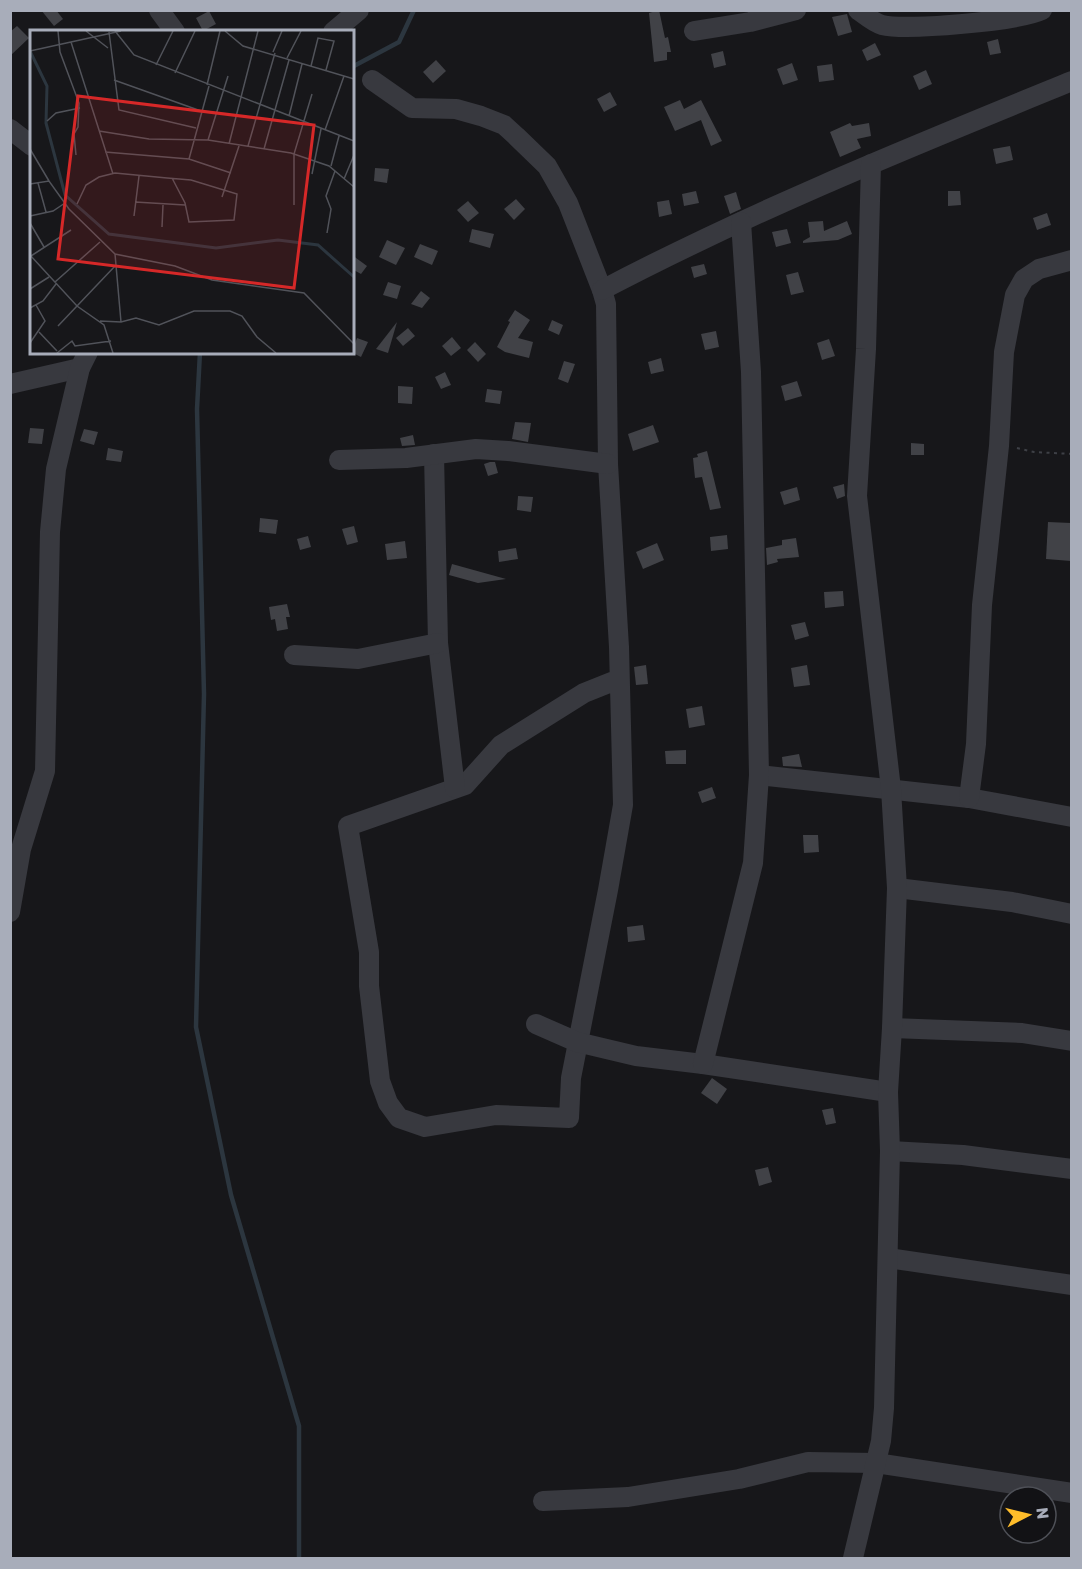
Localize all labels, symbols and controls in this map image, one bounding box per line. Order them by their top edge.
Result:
inset map [30,30,354,354]
north arrow [998,1485,1058,1545]
text: N [1032,1506,1053,1520]

